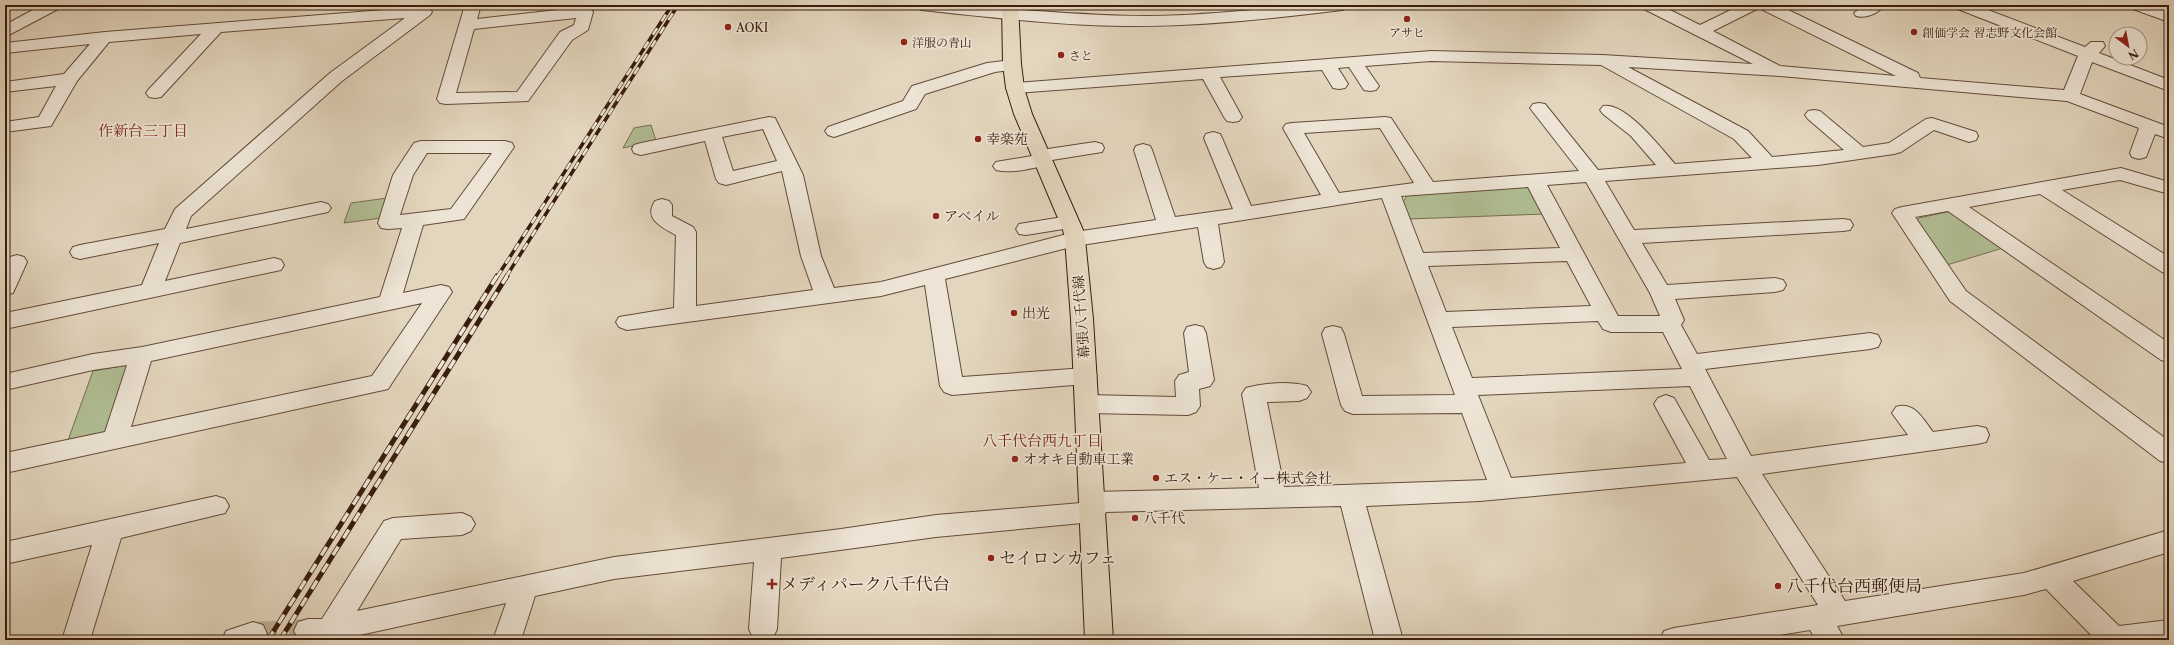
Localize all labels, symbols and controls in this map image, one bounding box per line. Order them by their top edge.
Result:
marker: アサヒ [1402,14,1412,24]
place label: AOKI [735,20,768,35]
marker: AOKI [723,22,733,32]
place label: アサヒ [1389,25,1425,40]
place label: 創価学会 習志野文化会館 [1922,25,2057,40]
north arrow [2108,26,2148,66]
marker: 創価学会 習志野文化会館 [1909,27,1919,37]
place label: 洋服の青山 [912,35,972,50]
marker: 洋服の青山 [899,37,909,47]
text: N [2125,46,2141,63]
place label: さと [1069,48,1093,63]
marker: さと [1056,50,1066,60]
district label: 作新台三丁目 [98,121,188,140]
place label: 幸楽苑 [986,130,1028,148]
marker: 幸楽苑 [973,134,983,144]
place label: アベイル [944,207,999,225]
marker: アベイル [931,211,941,221]
street label: 幕張八千代線 [1069,274,1093,360]
place label: 出光 [1022,304,1050,322]
marker: 出光 [1009,308,1019,318]
district label: 八千代台西九丁目 [982,431,1102,450]
place label: オオキ自動車工業 [1023,450,1135,468]
marker: オオキ自動車工業 [1010,454,1020,464]
place label: エス・ケー・イー株式会社 [1164,469,1332,487]
marker: エス・ケー・イー株式会社 [1151,473,1161,483]
place label: 八千代 [1143,509,1185,527]
marker: 八千代 [1130,513,1140,523]
place label: セイロンカフェ [999,548,1117,568]
marker: セイロンカフェ [986,553,996,563]
place label: メディパーク八千代台 [781,574,950,594]
place label: 八千代台西郵便局 [1786,576,1922,596]
marker: メディパーク八千代台 [766,578,778,590]
marker: 八千代台西郵便局 [1773,581,1783,591]

